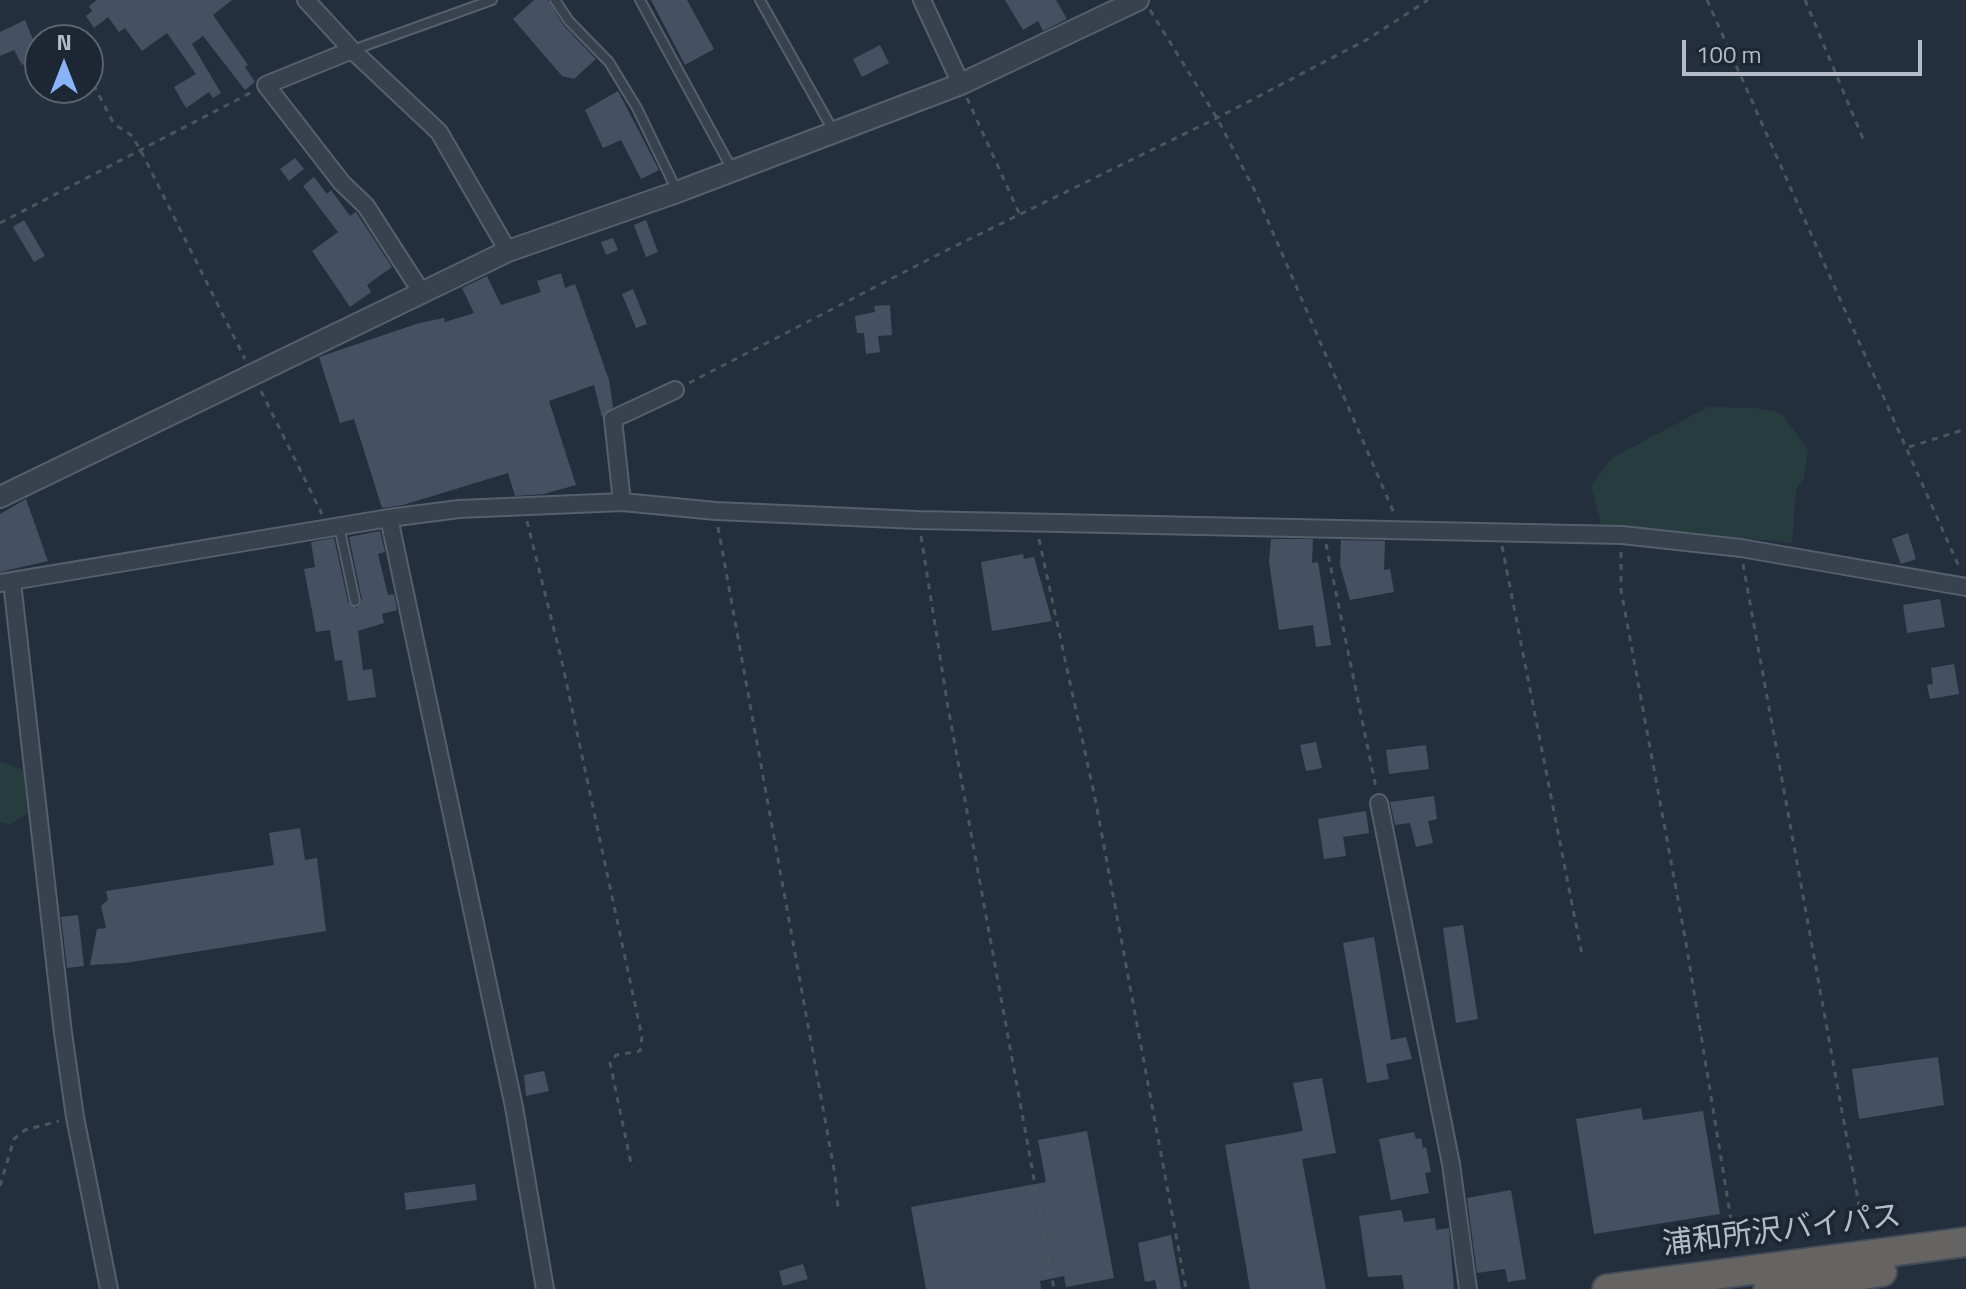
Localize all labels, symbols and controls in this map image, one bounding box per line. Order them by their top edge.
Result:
north arrow [24,24,104,104]
scale bar [1686,24,1926,74]
text: N [56,25,72,59]
text: 100 m [1696,36,1762,72]
street label: 浦和所沢バイパス [1661,1200,1903,1264]

